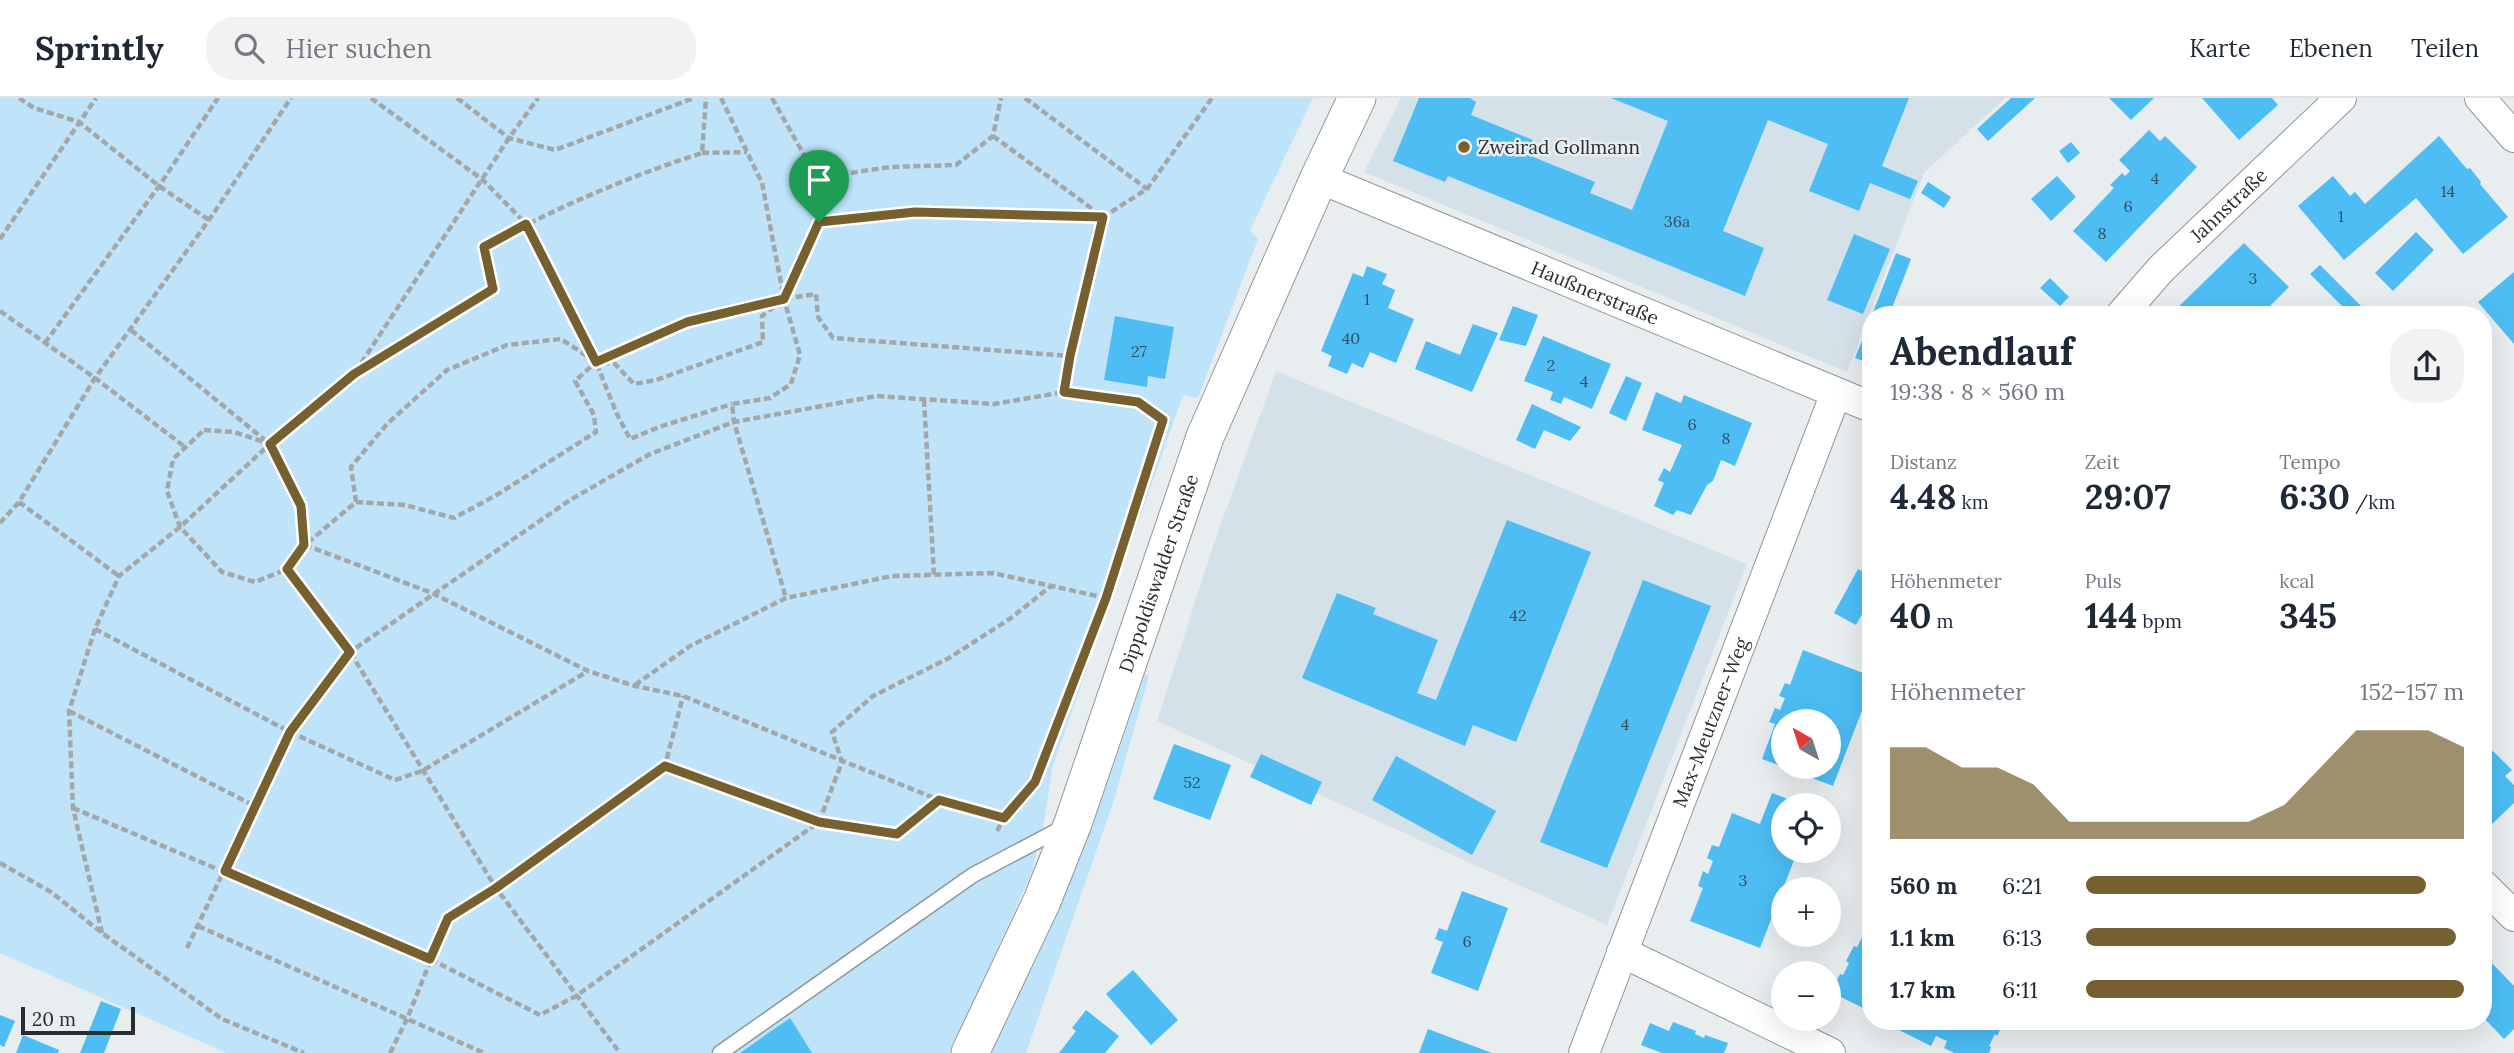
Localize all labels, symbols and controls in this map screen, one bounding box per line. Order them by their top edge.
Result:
search box [206,17,696,80]
text: Sprintly [35,27,164,69]
icon: search [230,29,268,67]
text: Hier suchen [286,32,432,65]
text: Karte [2189,33,2251,64]
text: Ebenen [2289,33,2373,64]
text: Teilen [2411,33,2479,64]
place label: Zweirad Gollmann [1478,135,1640,159]
marker: Zweirad Gollmann [1456,139,1472,155]
pin [789,150,849,222]
icon: arrive [800,161,838,199]
street label: Jahnstraße [2184,163,2272,248]
house number: 4 [2151,168,2160,188]
house number: 14 [2441,181,2456,201]
house number: 6 [2123,196,2133,216]
house number: 1 [2338,206,2344,226]
house number: 36a [1664,211,1690,231]
house number: 8 [2098,223,2107,243]
street label: Haußnerstraße [1528,255,1663,330]
house number: 3 [2249,268,2258,288]
house number: 1 [1364,289,1370,309]
text: Abendlauf [1890,327,2074,375]
house number: 40 [1342,328,1360,348]
button: share [2390,329,2464,403]
house number: 27 [1131,341,1148,361]
house number: 2 [1547,355,1555,375]
house number: 4 [1580,371,1589,391]
text: 19:38 · 8 × 560 m [1890,377,2065,406]
house number: 6 [1687,414,1697,434]
house number: 8 [1722,428,1731,448]
text: Distanz [1890,450,1957,474]
text: Zeit [2085,450,2120,474]
text: Tempo [2279,450,2340,474]
street label: Dippoldiswalder Straße [1113,471,1203,676]
text: 4.48 [1890,474,1956,519]
text: 29:07 [2085,474,2171,519]
text: 6:30 [2279,474,2350,519]
text: km [1956,490,1989,514]
text: /km [2350,490,2395,514]
text: Höhenmeter [1890,569,2002,593]
text: Puls [2085,569,2121,593]
text: kcal [2279,569,2314,593]
text: 40 [1890,593,1931,638]
text: 144 [2085,593,2138,638]
text: 345 [2279,593,2337,638]
house number: 42 [1509,605,1527,625]
text: m [1931,609,1953,633]
text: bpm [2138,609,2182,633]
street label: Max-Meutzner-Weg [1667,634,1754,811]
text: Höhenmeter [1890,677,2025,706]
text: 152–157 m [2360,677,2464,706]
north arrow [1771,709,1841,779]
map controls [1771,709,1841,1031]
house number: 4 [1621,714,1630,734]
house number: 52 [1183,772,1201,792]
button: locate [1771,793,1841,863]
house number: 3 [1739,870,1748,890]
text: 560 m [1890,871,1957,900]
text: 6:21 [2002,871,2042,900]
button: + [1771,877,1841,947]
text: 1.1 km [1890,923,1955,952]
text: 6:13 [2002,923,2042,952]
house number: 6 [1462,931,1472,951]
button: − [1771,961,1841,1031]
text: 1.7 km [1890,975,1956,1004]
text: 6:11 [2002,975,2038,1004]
scale bar [21,1004,135,1036]
text: 20 m [32,1007,76,1031]

